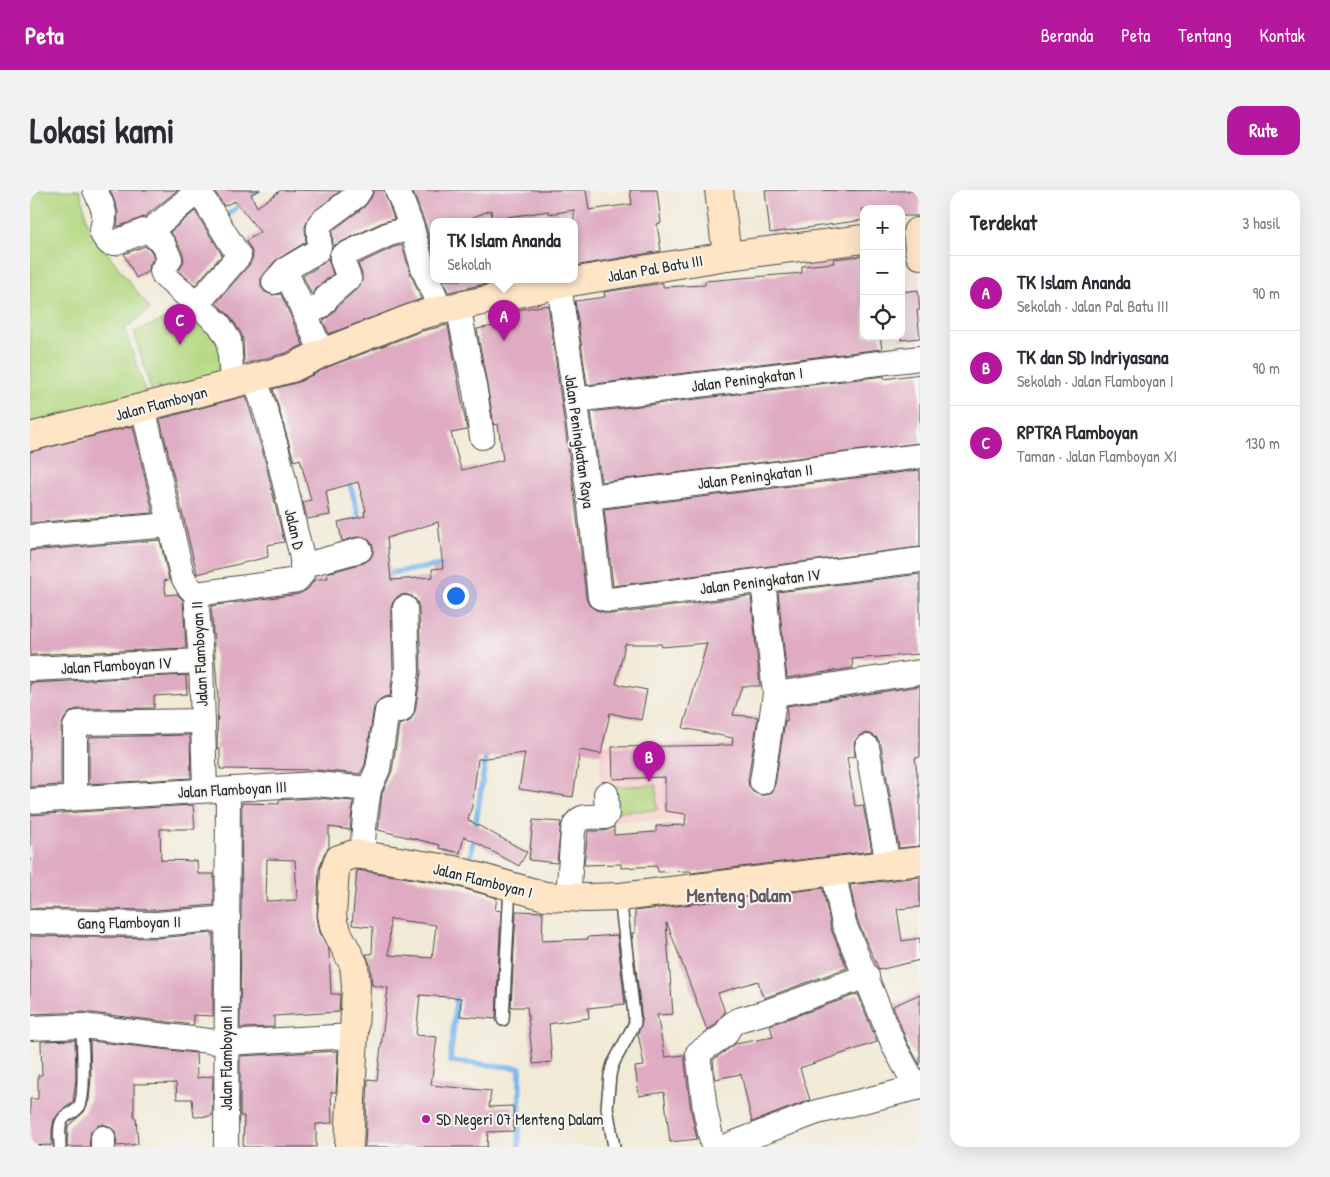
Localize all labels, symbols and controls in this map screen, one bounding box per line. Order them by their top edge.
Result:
text: Peta [25,19,64,51]
text: Beranda [1041,23,1093,48]
text: Peta [1121,23,1150,48]
text: Tentang [1178,23,1231,48]
text: Kontak [1259,23,1305,48]
button: Rute [1227,106,1300,155]
text: Lokasi kami [30,107,175,154]
map controls [860,205,905,340]
button: + [860,205,905,250]
text: Terdekat [970,208,1037,237]
text: 3 hasil [1242,212,1280,234]
popup [430,218,578,283]
text: TK Islam Ananda [447,227,561,253]
street label: Jalan Pal Batu III [605,249,705,287]
button: − [860,250,905,295]
text: Sekolah [447,253,491,275]
text: TK Islam Ananda [1017,269,1131,295]
text: A [982,282,990,304]
text: 90 m [1252,282,1280,304]
button: locate [860,295,905,340]
text: Sekolah · Jalan Pal Batu III [1017,295,1168,317]
pin: A [488,300,520,341]
pin: C [164,304,196,345]
text: TK dan SD Indriyasana [1017,344,1168,370]
text: B [982,357,990,379]
text: 90 m [1252,357,1280,379]
street label: Jalan Peningkatan I [690,361,804,397]
text: Sekolah · Jalan Flamboyan I [1017,370,1173,392]
street label: Jalan Peningkatan Raya [560,373,600,509]
street label: Jalan Flamboyan [113,380,209,426]
text: RPTRA Flamboyan [1017,419,1138,445]
text: C [982,432,990,454]
text: 130 m [1245,432,1280,454]
text: Taman · Jalan Flamboyan XI [1017,445,1177,467]
street label: Jalan Peningkatan II [696,458,814,494]
street label: Jalan D [280,506,310,552]
street label: Jalan Peningkatan IV [699,563,822,599]
your location [443,583,469,609]
street label: Jalan Flamboyan II [185,601,213,707]
street label: Jalan Flamboyan IV [60,651,172,679]
pin: B [633,741,665,782]
street label: Jalan Flamboyan III [177,775,287,803]
street label: Jalan Flamboyan I [431,857,535,903]
district label: Menteng Dalam [687,882,792,909]
street label: Gang Flamboyan II [77,910,181,934]
street label: Jalan Flamboyan II [215,1005,237,1111]
place label: SD Negeri 07 Menteng Dalam [436,1108,604,1130]
marker: SD Negeri 07 Menteng Dalam [420,1113,432,1125]

